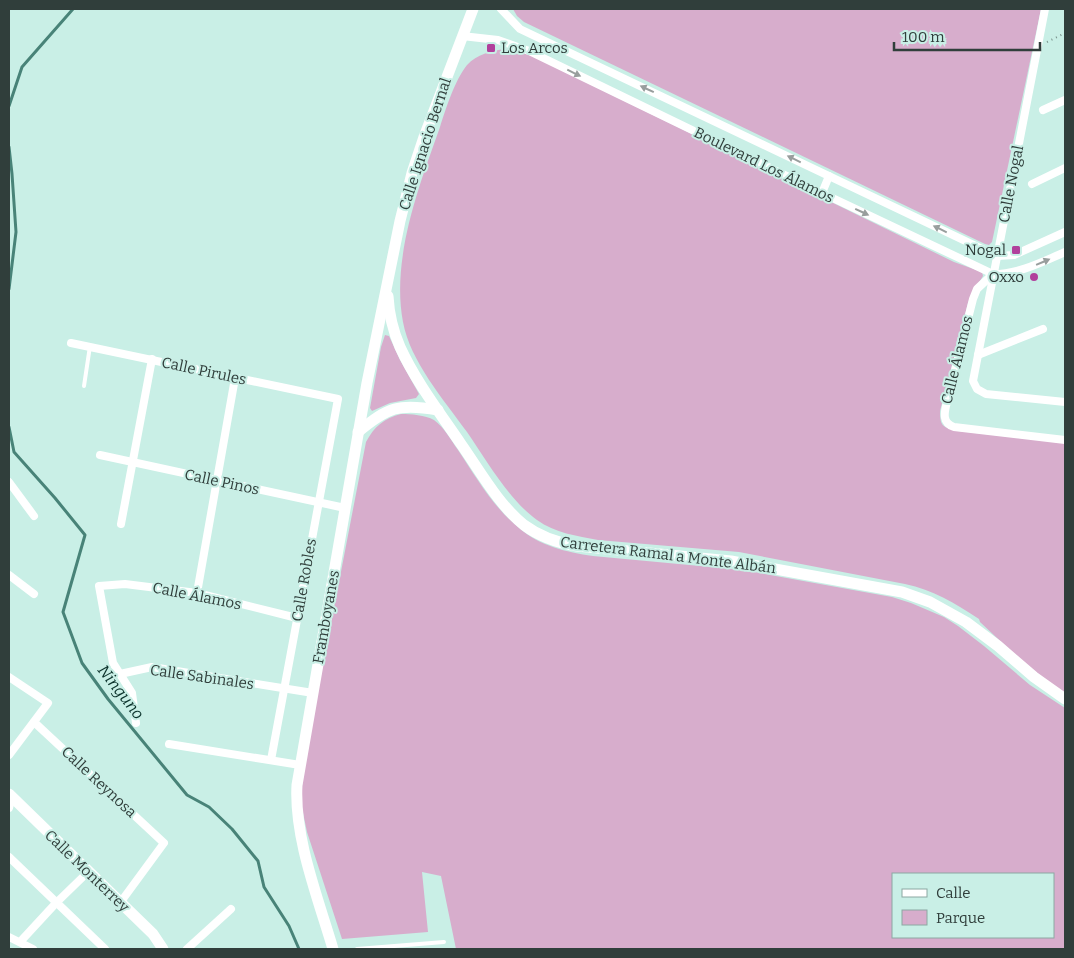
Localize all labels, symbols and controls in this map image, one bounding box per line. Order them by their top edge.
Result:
scale bar [894,20,1040,52]
text: 100 m [902,28,945,46]
place label: Los Arcos [501,39,568,57]
marker: Los Arcos [485,42,497,54]
one-way arrow [567,69,581,77]
street label: Calle Ignacio Bernal [395,76,455,212]
one-way arrow [640,85,654,93]
street label: Boulevard Los Álamos [691,123,837,207]
street label: Calle Nogal [995,144,1027,224]
one-way arrow [787,154,801,162]
one-way arrow [855,209,869,217]
one-way arrow [933,225,947,233]
place label: Nogal [965,241,1006,259]
marker: Nogal [1010,244,1022,256]
one-way arrow [1036,257,1050,265]
place label: Oxxo [989,268,1024,286]
marker: Oxxo [1028,271,1040,283]
street label: Calle Álamos [937,314,977,406]
street label: Calle Pirules [160,353,248,389]
street label: Calle Pinos [183,465,261,499]
street label: Carretera Ramal a Monte Albán [559,533,777,577]
street label: Calle Robles [288,537,320,623]
street label: Framboyanes [309,569,343,665]
street label: Calle Álamos [151,579,243,613]
water label: Ninguno [94,661,148,723]
street label: Calle Sabinales [149,661,255,693]
street label: Calle Reynosa [58,743,140,821]
street label: Calle Monterrey [41,826,133,916]
legend [892,873,1054,938]
text: Calle [936,884,970,902]
text: Parque [936,909,985,927]

